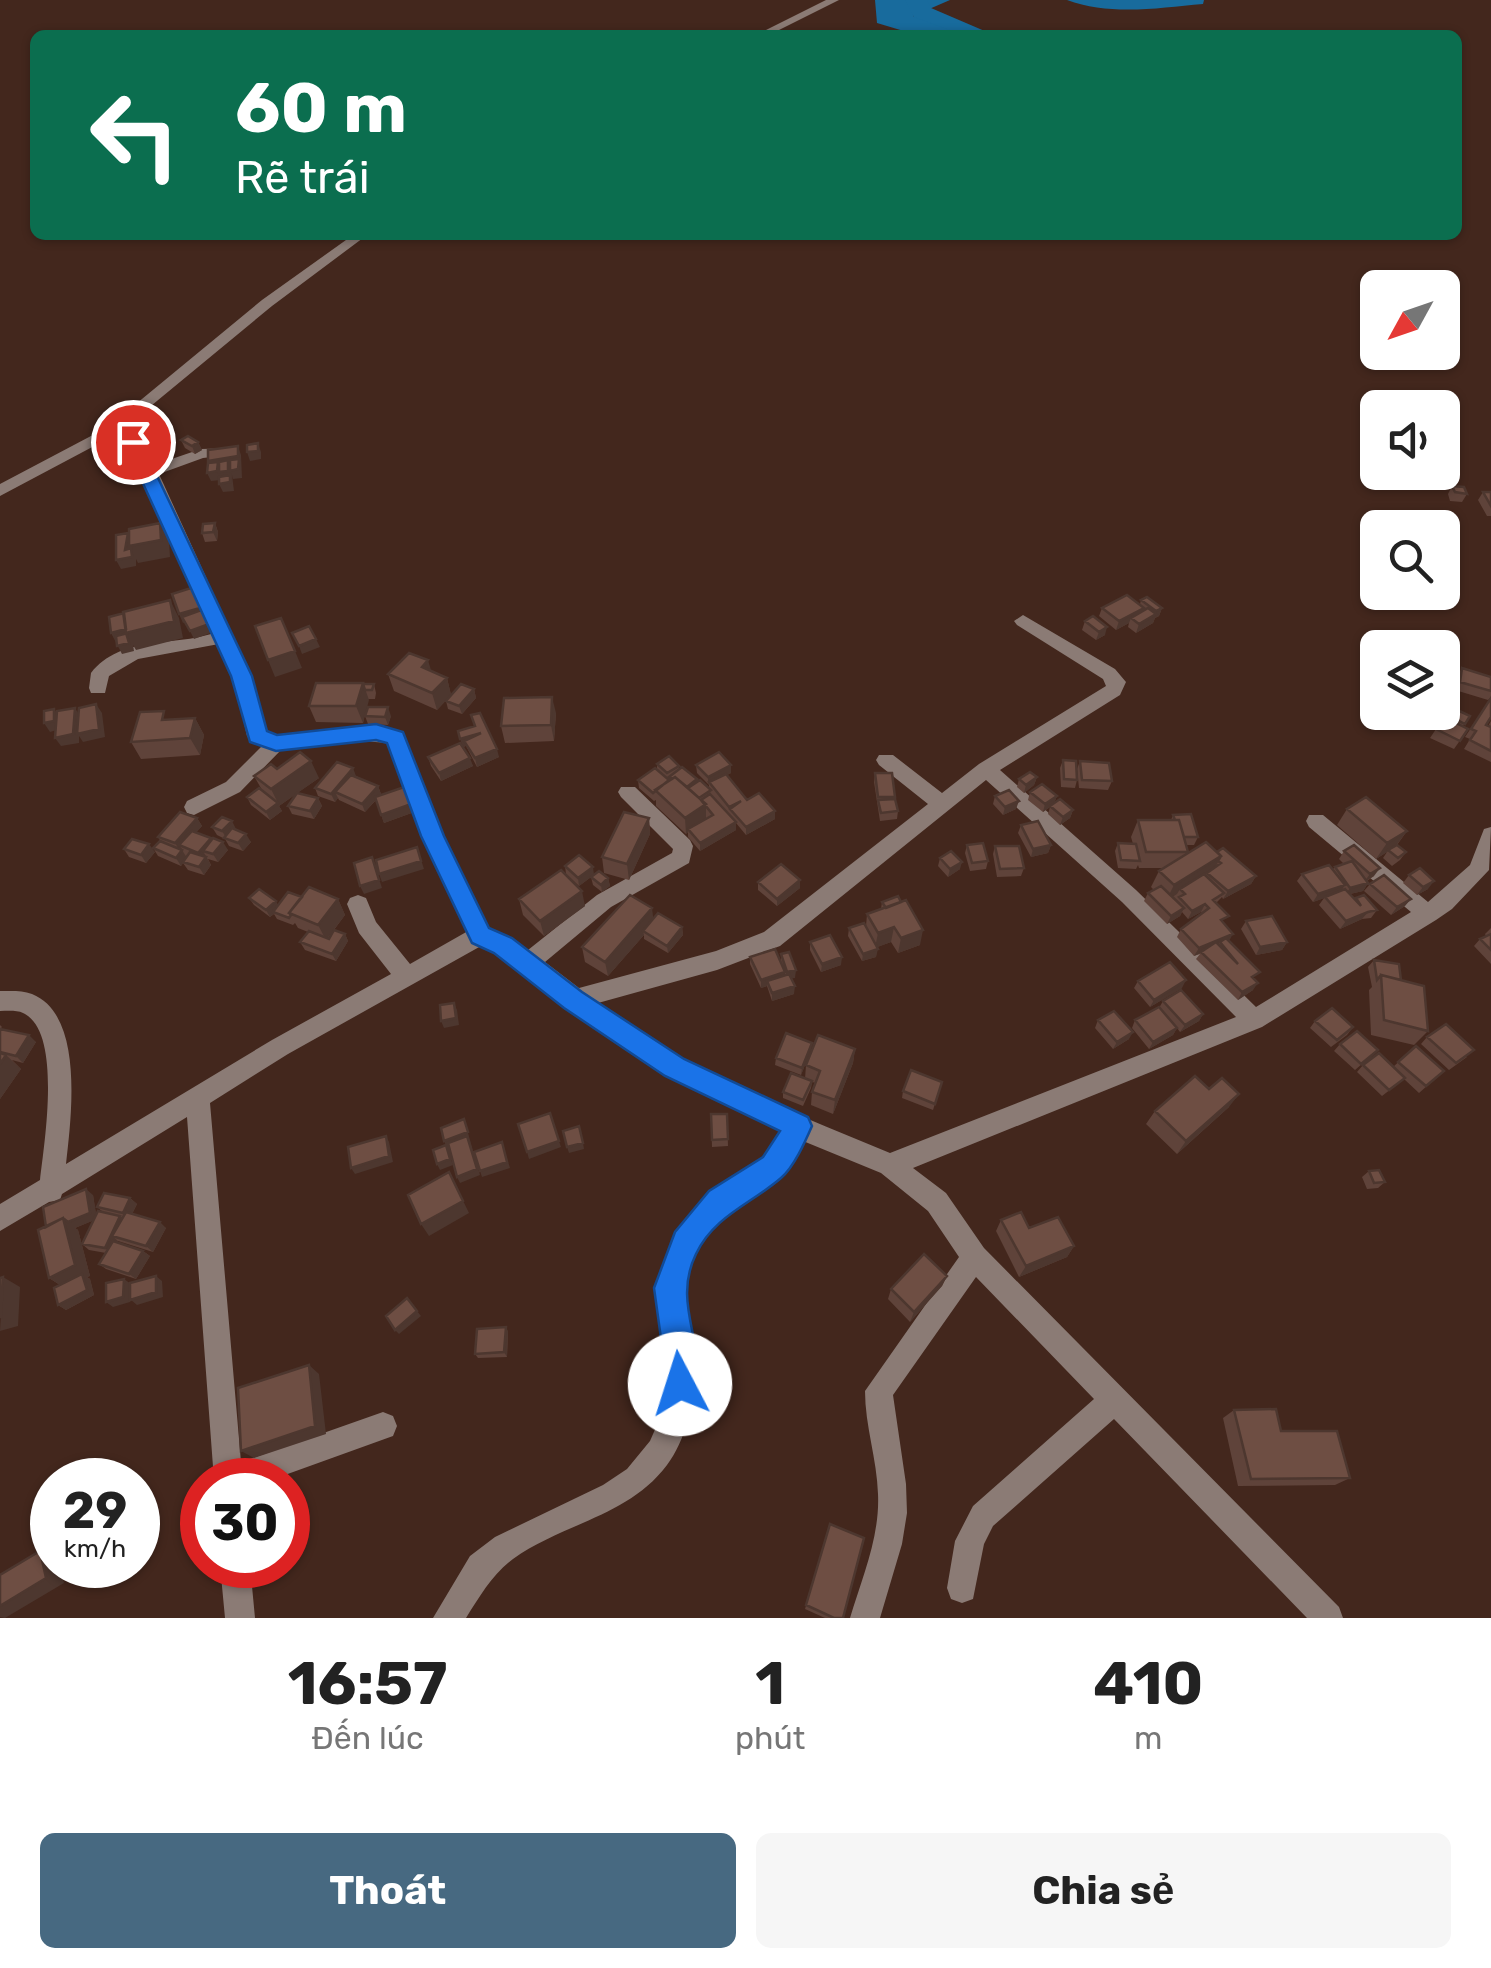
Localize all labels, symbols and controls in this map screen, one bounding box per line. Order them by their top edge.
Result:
text: 60 m [235,67,407,150]
icon: left [70,70,200,200]
text: Rẽ trái [235,151,370,204]
north arrow [1360,270,1460,370]
map controls [1360,270,1460,730]
button: sound [1360,390,1460,490]
pin [91,400,176,485]
icon: arrive [106,415,161,470]
button: search [1360,510,1460,610]
button: layers [1360,630,1460,730]
position arrow [628,1332,732,1436]
speed limit sign: 30 [180,1458,310,1588]
text: 29 [63,1481,127,1541]
text: km/h [64,1534,126,1563]
text: 16:57 [288,1648,447,1719]
text: 1 [755,1648,785,1719]
text: 410 [1093,1648,1203,1719]
text: Đến lúc [311,1719,424,1757]
text: phút [735,1719,805,1757]
text: m [1134,1719,1162,1757]
button: Thoát [40,1833,736,1948]
button: Chia sẻ [756,1833,1451,1948]

